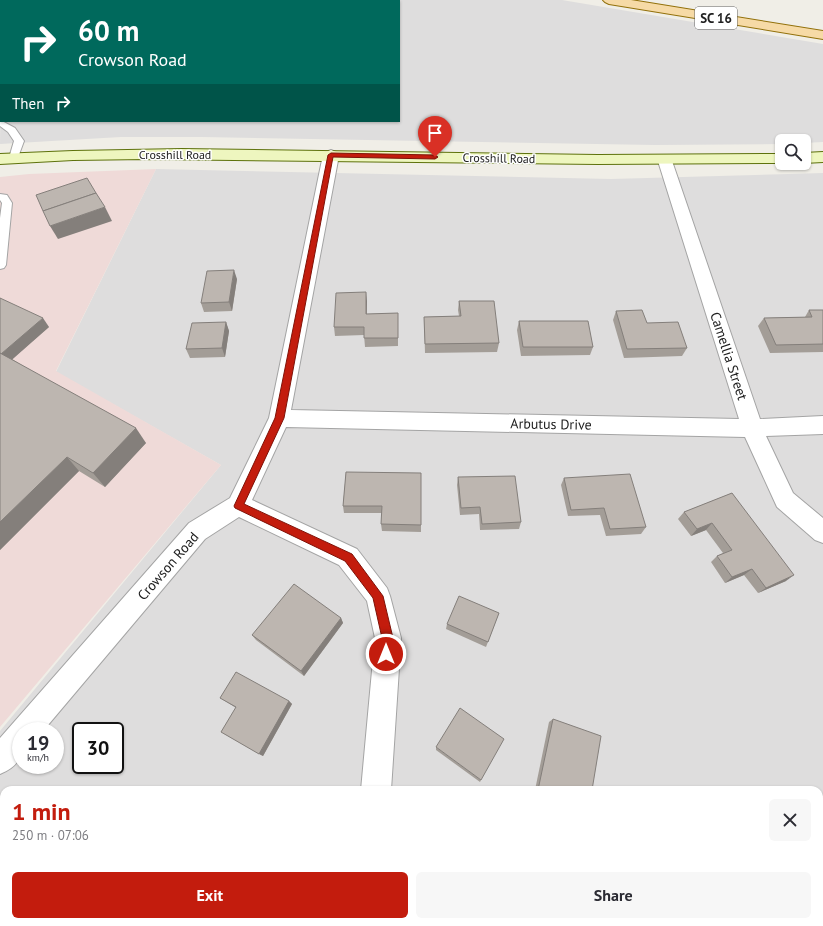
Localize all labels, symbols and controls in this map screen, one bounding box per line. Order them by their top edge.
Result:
road number: SC 16 [695,7,737,29]
text: 60 m [78,12,139,49]
icon: right [12,16,64,68]
text: Crowson Road [78,48,187,71]
icon: right [52,92,74,114]
text: Then [12,94,44,113]
pin [418,116,452,157]
icon: arrive [424,122,446,144]
map controls [775,134,811,170]
button: search [775,134,811,170]
street label: Crosshill Road [139,147,211,162]
street label: Crosshill Road [463,150,535,166]
street label: Camellia Street [706,310,752,403]
street label: Arbutus Drive [510,414,592,434]
street label: Crowson Road [133,528,203,604]
position arrow [365,633,407,675]
speed limit sign: 30 [72,722,124,774]
text: 19 [27,730,49,756]
text: km/h [27,751,49,764]
text: 1 min [12,796,71,827]
button: close [769,799,811,841]
text: 250 m · 07:06 [12,827,89,844]
button: Exit [12,872,408,918]
button: Share [416,872,811,918]

